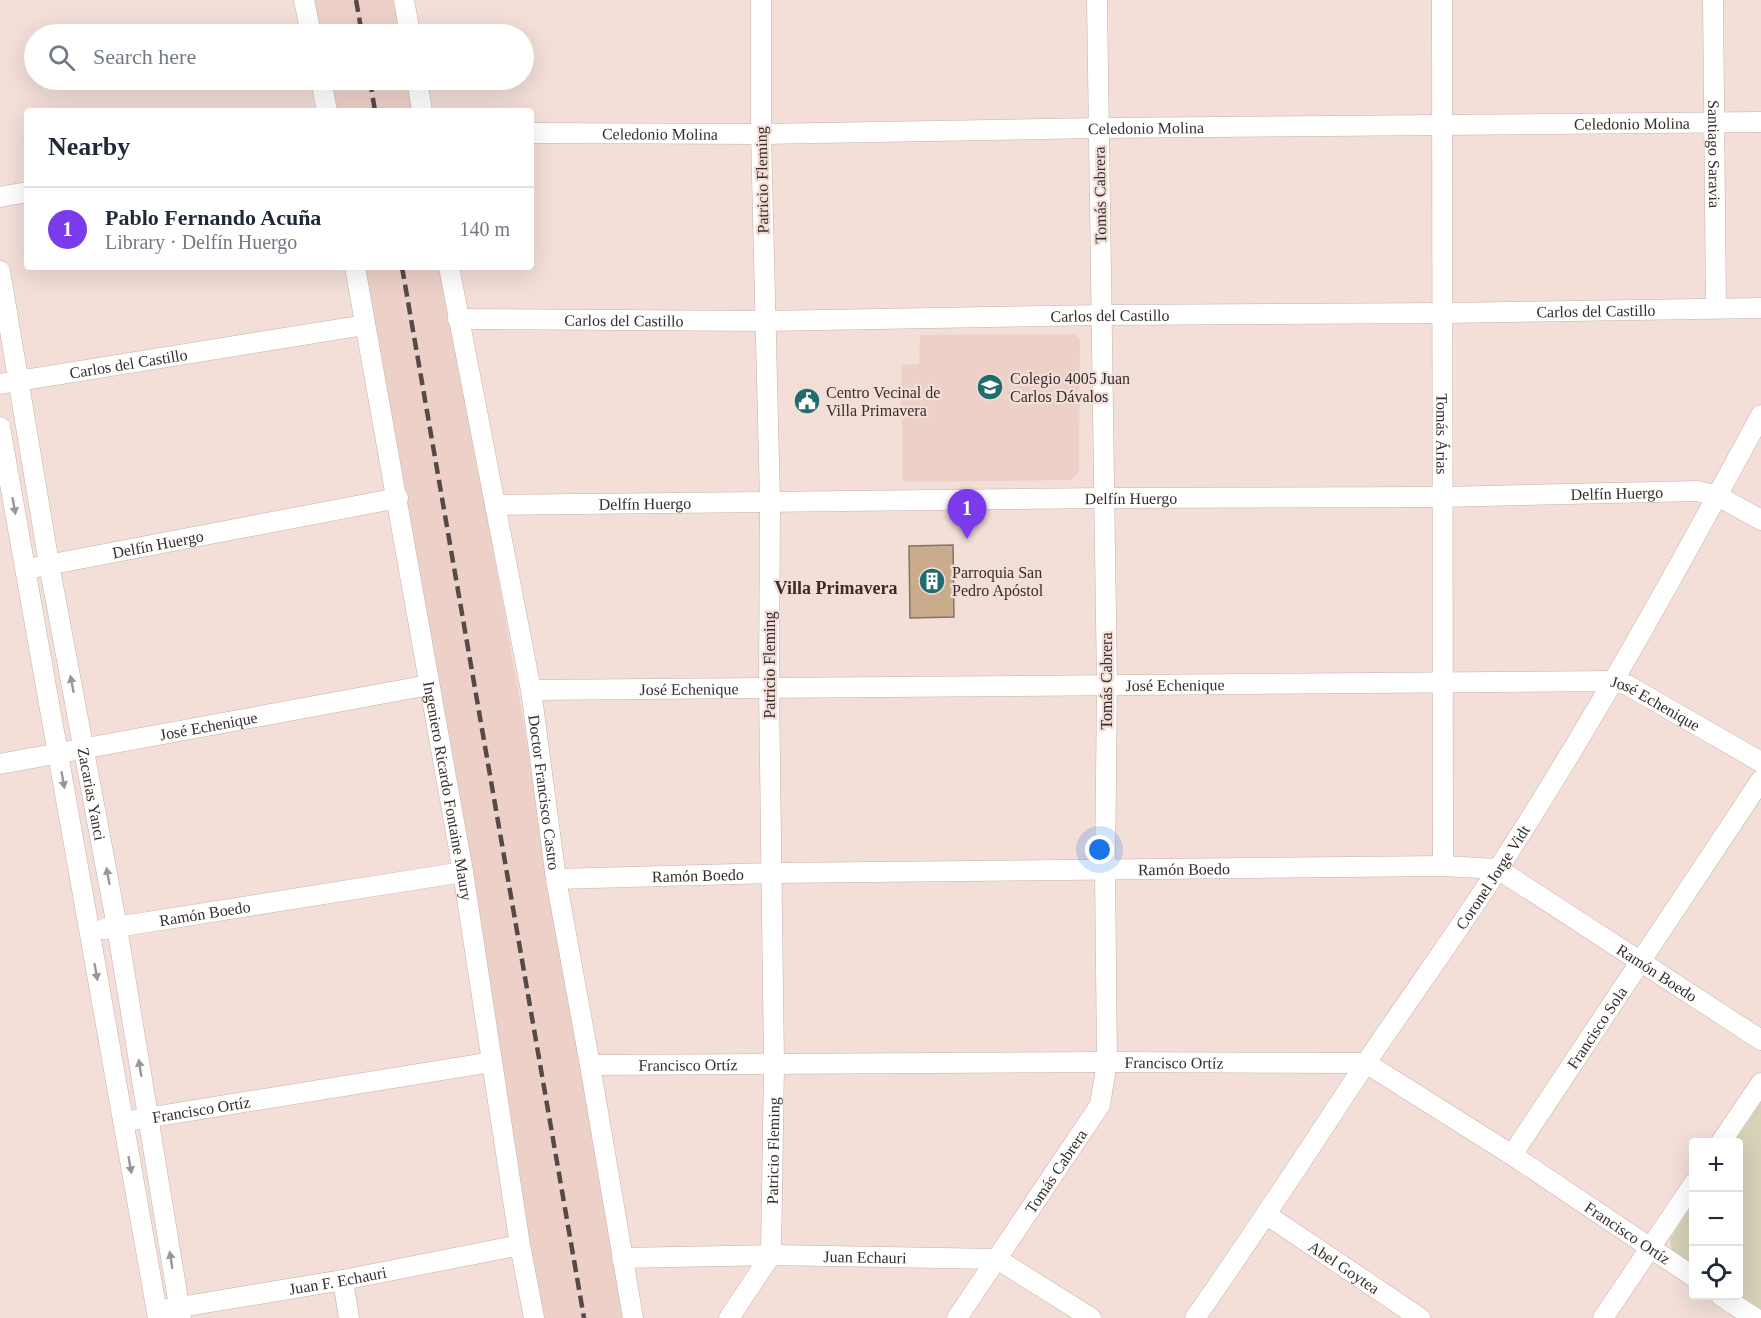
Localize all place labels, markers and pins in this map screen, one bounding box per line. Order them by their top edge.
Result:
place label: Colegio 4005 Juan Carlos Dávalos [1010,370,1130,405]
school or university icon: Colegio 4005 Juan Carlos Dávalos [975,372,1005,402]
place label: Centro Vecinal de Villa Primavera [826,384,940,419]
public building icon: Centro Vecinal de Villa Primavera [792,386,822,416]
pin: 1 [948,490,986,539]
place label: Parroquia San Pedro Apóstol [952,564,1044,600]
building icon: Parroquia San Pedro Apóstol [917,566,947,596]

